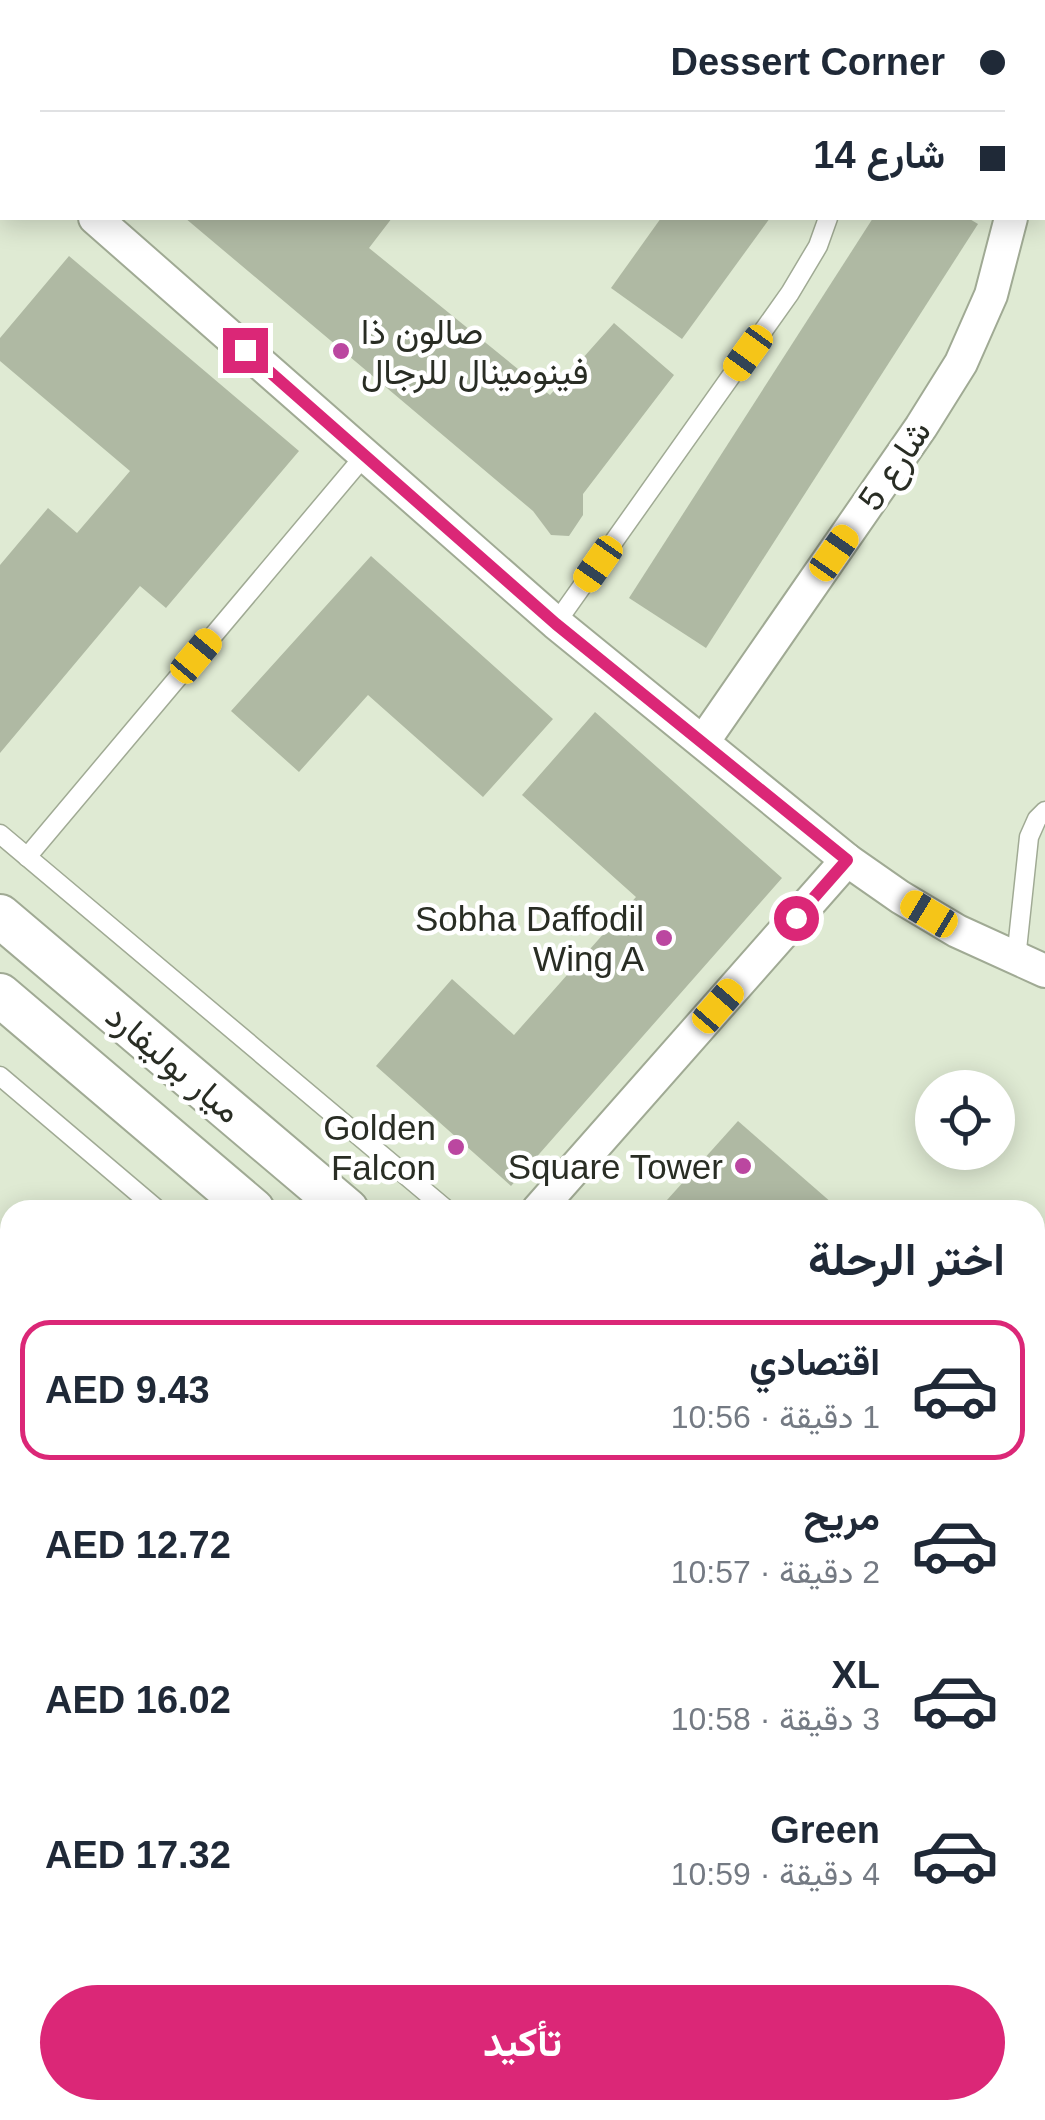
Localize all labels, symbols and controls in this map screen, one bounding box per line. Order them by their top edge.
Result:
text: Dessert Corner [670,41,945,83]
text: شارع 14 [813,134,945,176]
place label: صالون ذا فينومينال للرجال [361,312,588,394]
car [718,320,778,386]
route end [223,328,268,373]
marker: صالون ذا فينومينال للرجال [330,340,352,362]
street label: شارع 5 [850,413,942,520]
car [805,520,863,586]
car [569,531,627,597]
car [165,623,227,689]
car [896,886,962,942]
route start [774,896,819,941]
place label: Sobha Daffodil Wing A [415,899,645,978]
marker: Sobha Daffodil Wing A [653,927,675,949]
car [687,974,749,1038]
street label: ميار بوليفارد [97,996,249,1133]
map controls [915,1070,1015,1170]
button: locate [915,1070,1015,1170]
place label: Golden Falcon [323,1108,436,1187]
marker: Golden Falcon [445,1136,467,1158]
place label: Square Tower [508,1147,723,1186]
marker: Square Tower [732,1155,754,1177]
text: اختر الرحلة [808,1234,1005,1285]
text: اقتصادي [749,1341,880,1383]
icon: car [910,1345,1000,1435]
text: AED 9.43 [45,1369,210,1411]
text: 1 دقيقة · 10:56 [671,1399,880,1435]
text: مريح [804,1496,880,1538]
icon: car [910,1500,1000,1590]
text: AED 12.72 [45,1524,231,1566]
text: 2 دقيقة · 10:57 [671,1554,880,1590]
text: XL [831,1654,880,1696]
icon: car [910,1655,1000,1745]
text: AED 16.02 [45,1679,231,1721]
text: 3 دقيقة · 10:58 [671,1701,880,1737]
text: Green [770,1809,880,1851]
icon: car [910,1810,1000,1900]
text: AED 17.32 [45,1834,231,1876]
text: 4 دقيقة · 10:59 [671,1856,880,1892]
button: تأكيد [40,1985,1005,2100]

